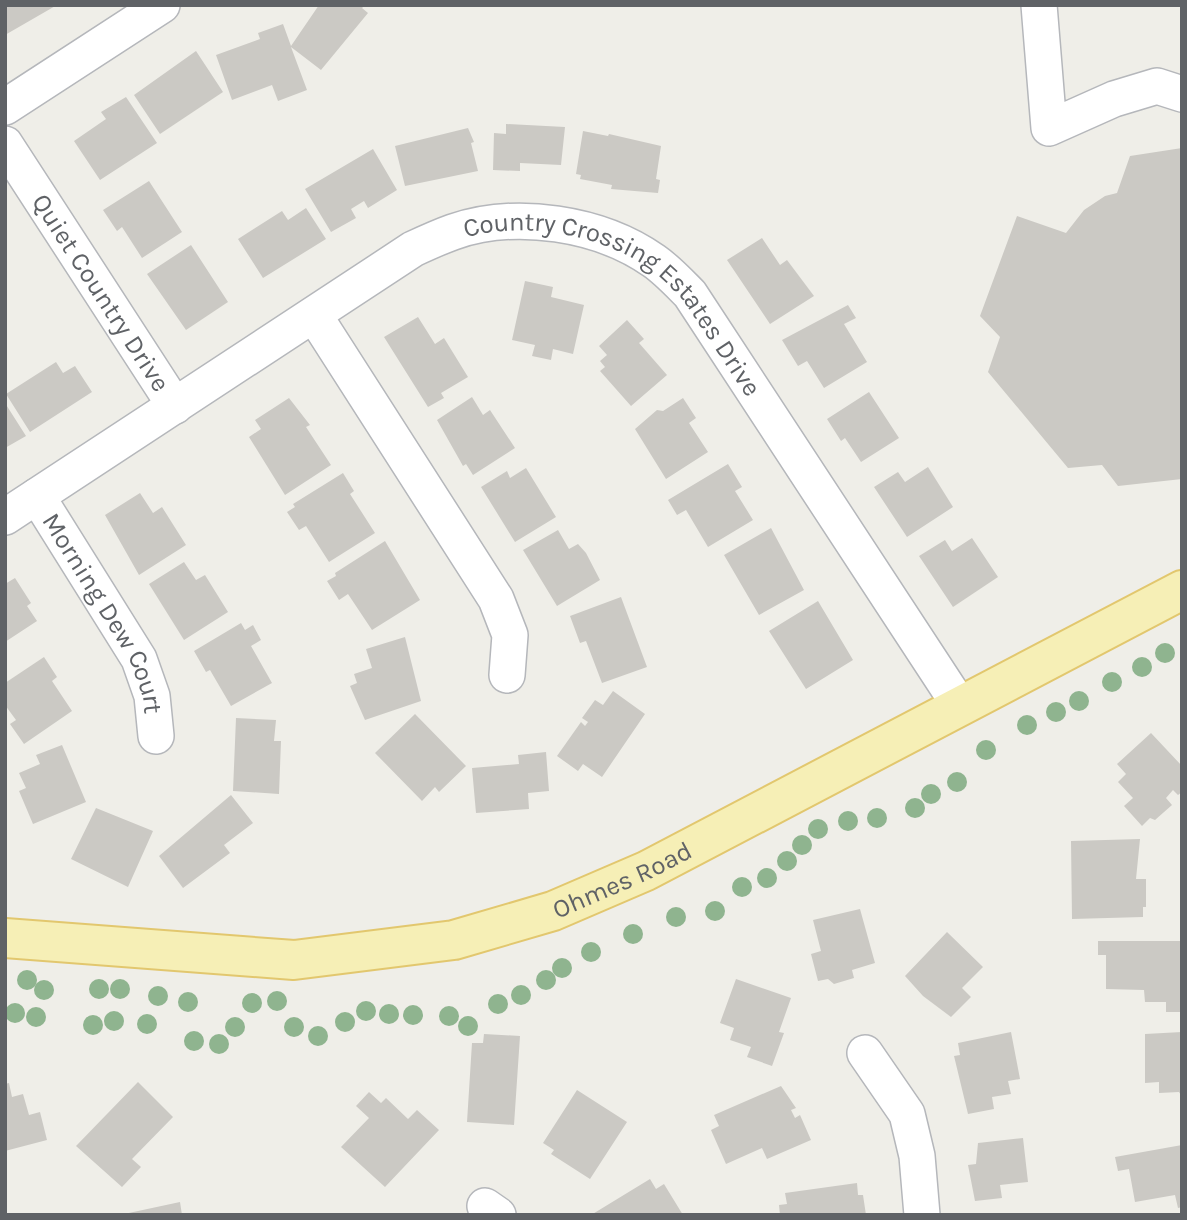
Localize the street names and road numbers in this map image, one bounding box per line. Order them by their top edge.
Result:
street label: Quiet Country Drive [25,188,176,398]
street label: Country Crossing Estates Drive [460,206,768,402]
street label: Morning Dew Court [36,507,169,715]
street label: Ohmes Road [548,835,697,925]

